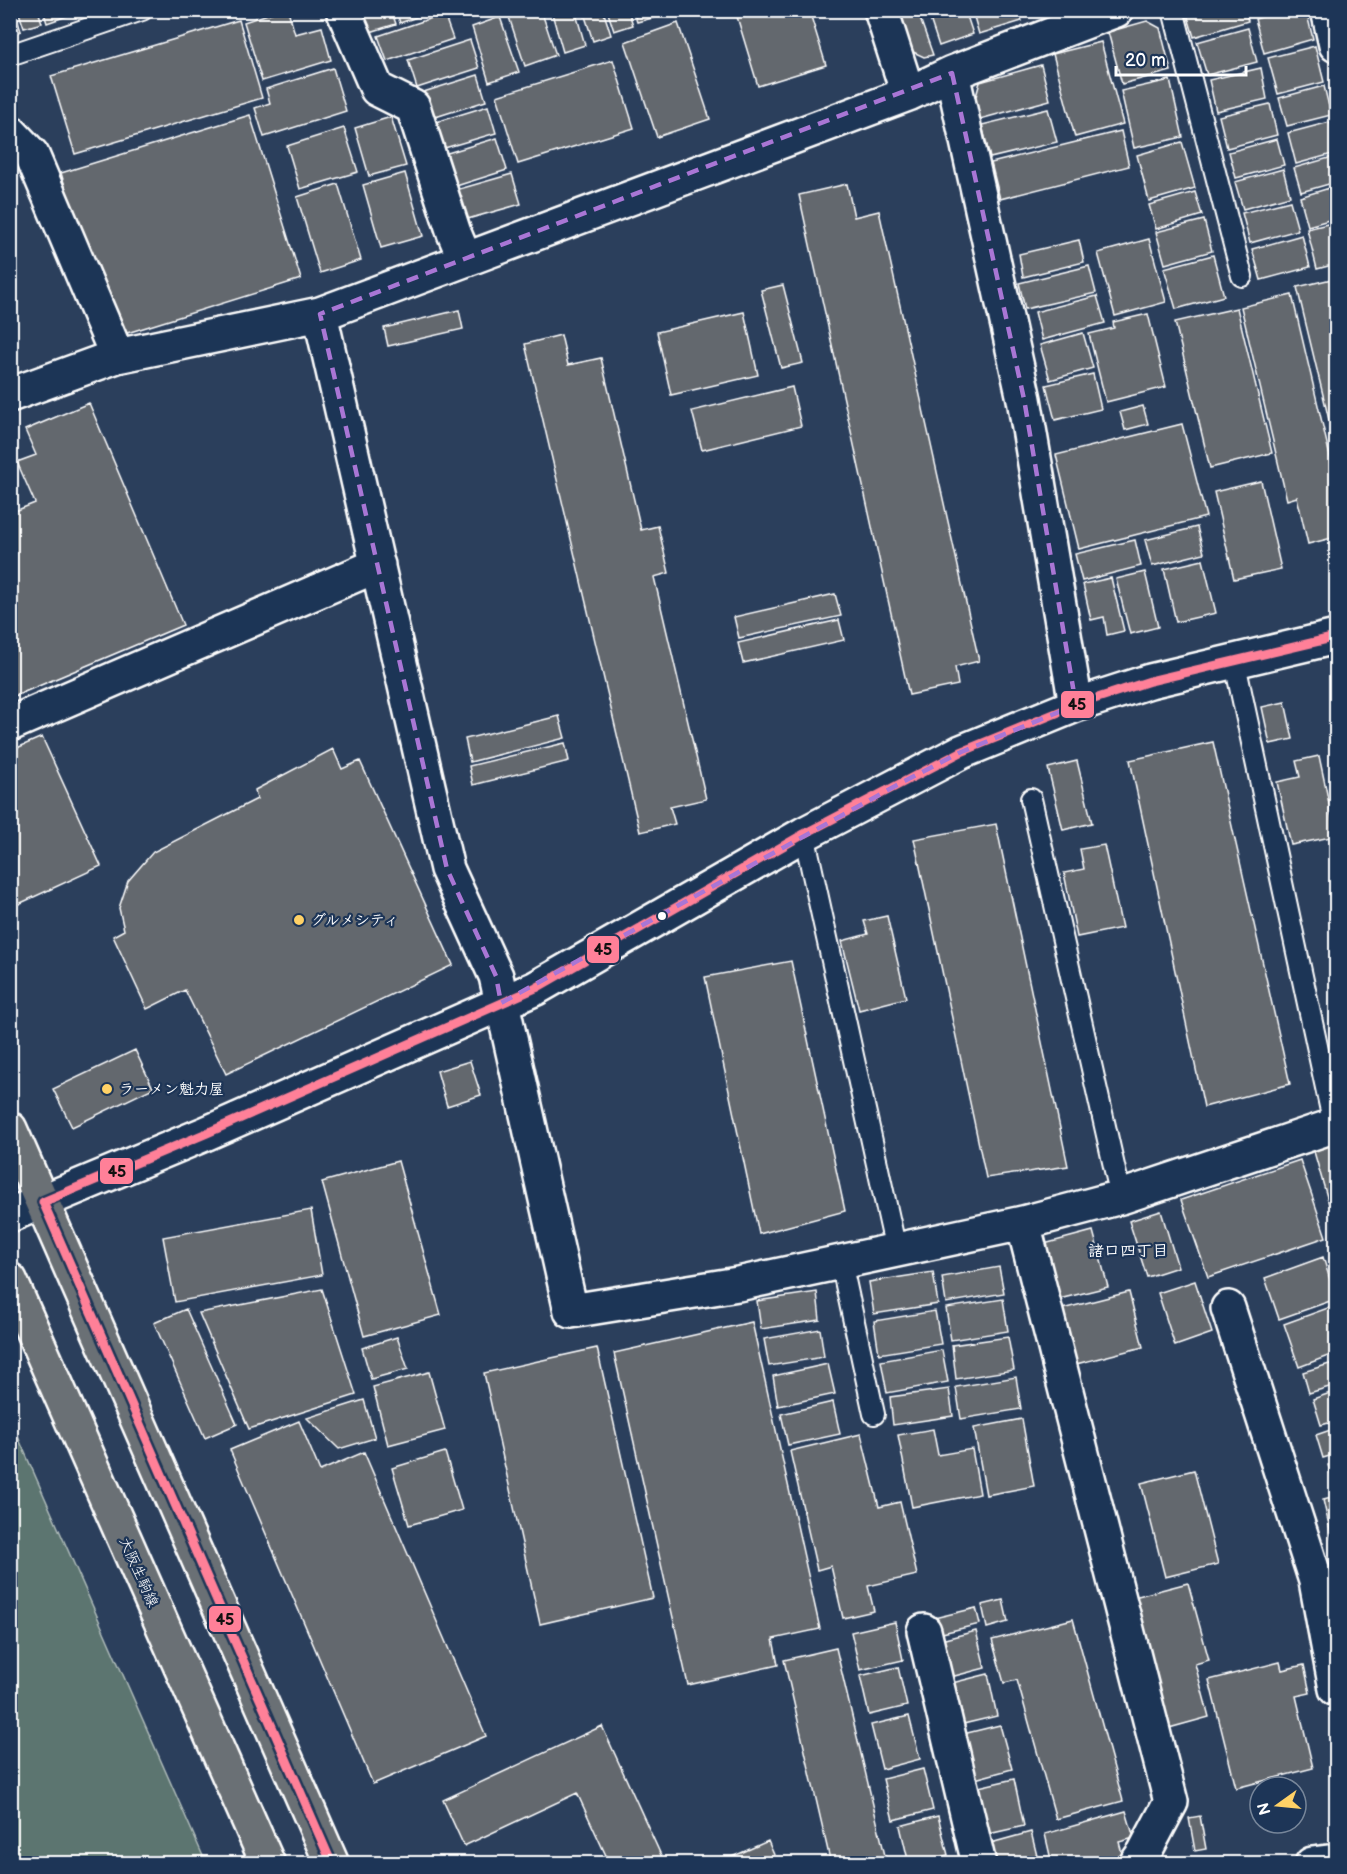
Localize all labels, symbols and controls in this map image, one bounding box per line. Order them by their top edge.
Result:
scale bar [1116,39,1246,77]
text: 20 m [1125,50,1166,71]
line badge: 45 [1060,690,1095,719]
text: 45 [1068,696,1086,715]
unlabelled marker [656,910,668,922]
place label: グルメシティ [311,911,399,930]
marker: グルメシティ [292,913,306,927]
line badge: 45 [586,935,620,964]
text: 45 [594,941,612,960]
place label: ラーメン魁力屋 [119,1080,224,1099]
marker: ラーメン魁力屋 [100,1082,114,1096]
line badge: 45 [99,1157,134,1185]
text: 45 [108,1163,126,1182]
district label: 諸口四丁目 [1088,1242,1168,1261]
street label: 大阪生駒線 [115,1534,162,1610]
line badge: 45 [208,1605,242,1633]
text: 45 [216,1611,234,1630]
north arrow [1248,1775,1308,1835]
text: N [1254,1800,1276,1817]

